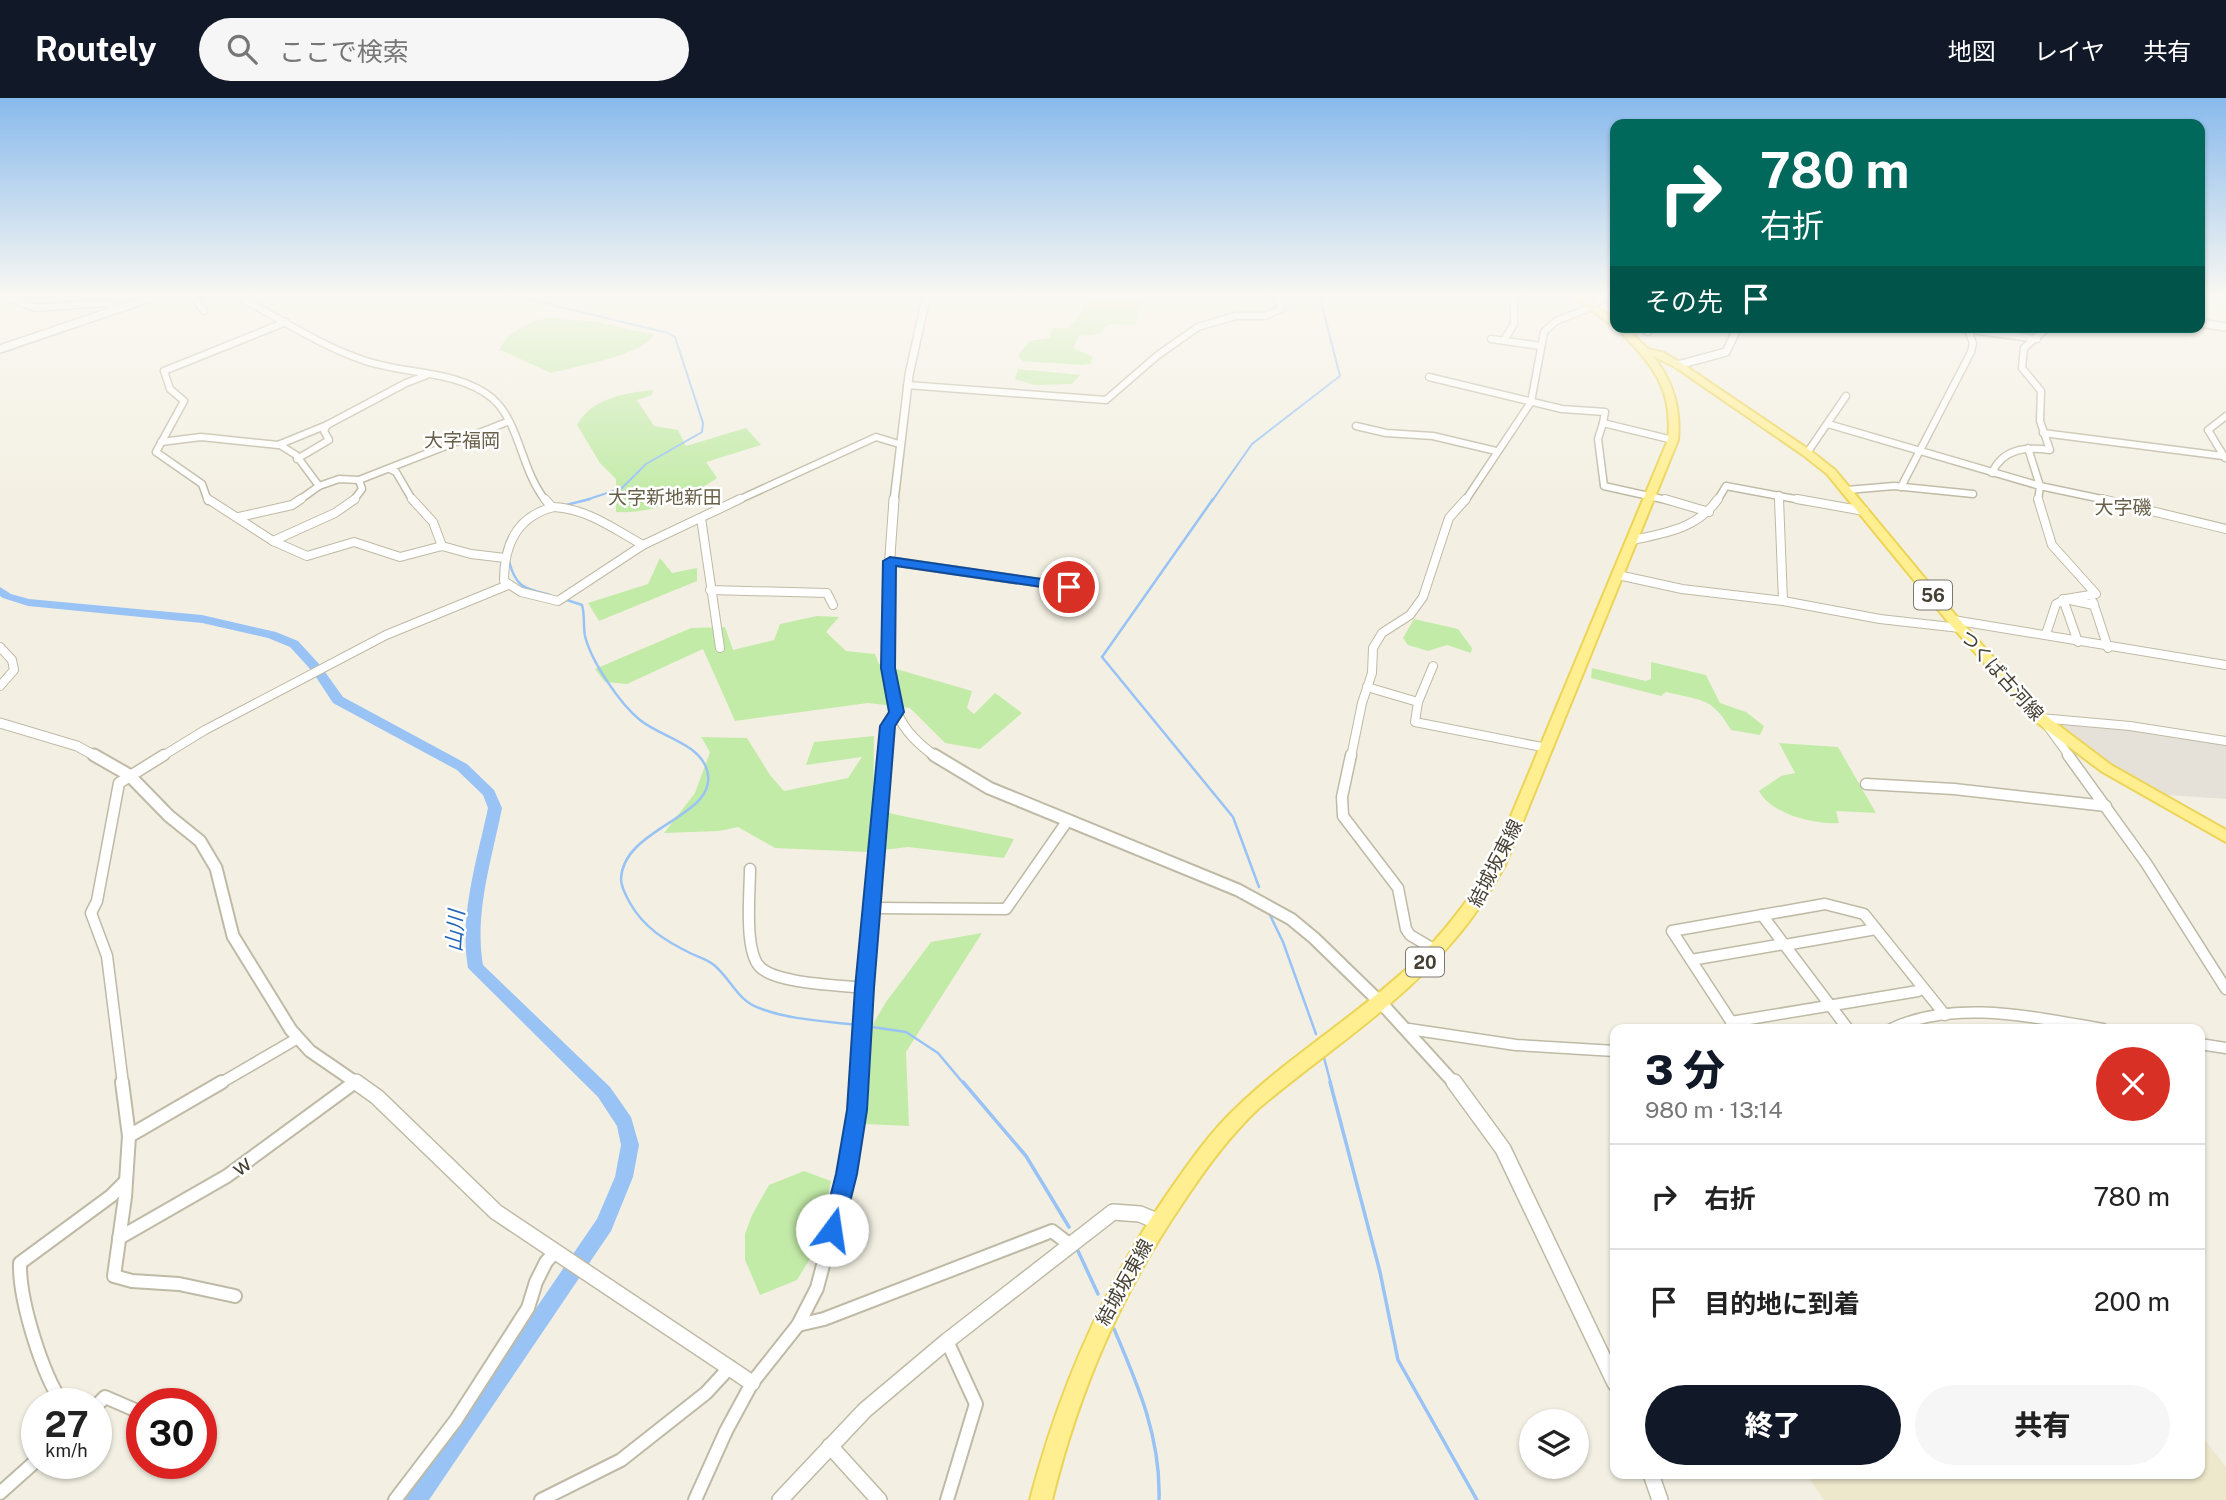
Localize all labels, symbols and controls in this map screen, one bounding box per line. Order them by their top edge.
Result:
search box [199,18,689,81]
text: Routely [35,30,157,68]
icon: search [223,30,261,68]
text: ここで検索 [279,36,409,67]
text: 地図 [1948,37,1996,65]
text: レイヤ [2034,37,2105,65]
text: 共有 [2143,37,2191,65]
text: 780 m [1760,141,1909,199]
icon: right [1645,147,1736,238]
text: 右折 [1760,207,1824,244]
icon: arrive [1737,280,1775,318]
text: その先 [1645,286,1723,317]
district label: 大字福岡 [424,429,500,451]
district label: 大字新地新田 [608,486,722,508]
district label: 大字磯 [2094,496,2152,518]
pin [1039,557,1099,617]
icon: arrive [1050,568,1088,606]
road number: 56 [1914,580,1952,610]
street label: つくば古河線 [1956,625,2048,725]
street label: 結城坂東線 [1464,816,1526,910]
water label: 山川 [441,907,469,953]
road number: 20 [1406,948,1444,976]
text: 3 分 [1645,1045,1725,1094]
button: close [2096,1047,2170,1121]
text: 980 m · 13:14 [1645,1096,1783,1123]
street label: w [226,1149,256,1181]
icon: right [1645,1178,1683,1216]
text: 780 m [2094,1181,2170,1212]
text: 右折 [1704,1183,1756,1214]
position arrow [795,1193,869,1267]
street label: 結城坂東線 [1091,1235,1157,1329]
icon: arrive [1645,1283,1683,1321]
text: 200 m [2094,1286,2170,1317]
text: 目的地に到着 [1704,1288,1860,1319]
button: 終了 [1645,1385,1901,1465]
button: 共有 [1915,1385,2170,1465]
speed limit sign: 30 [126,1388,217,1479]
text: 27 [44,1404,89,1445]
map controls [1519,1409,1589,1479]
button: layers [1519,1409,1589,1479]
text: km/h [45,1440,88,1461]

